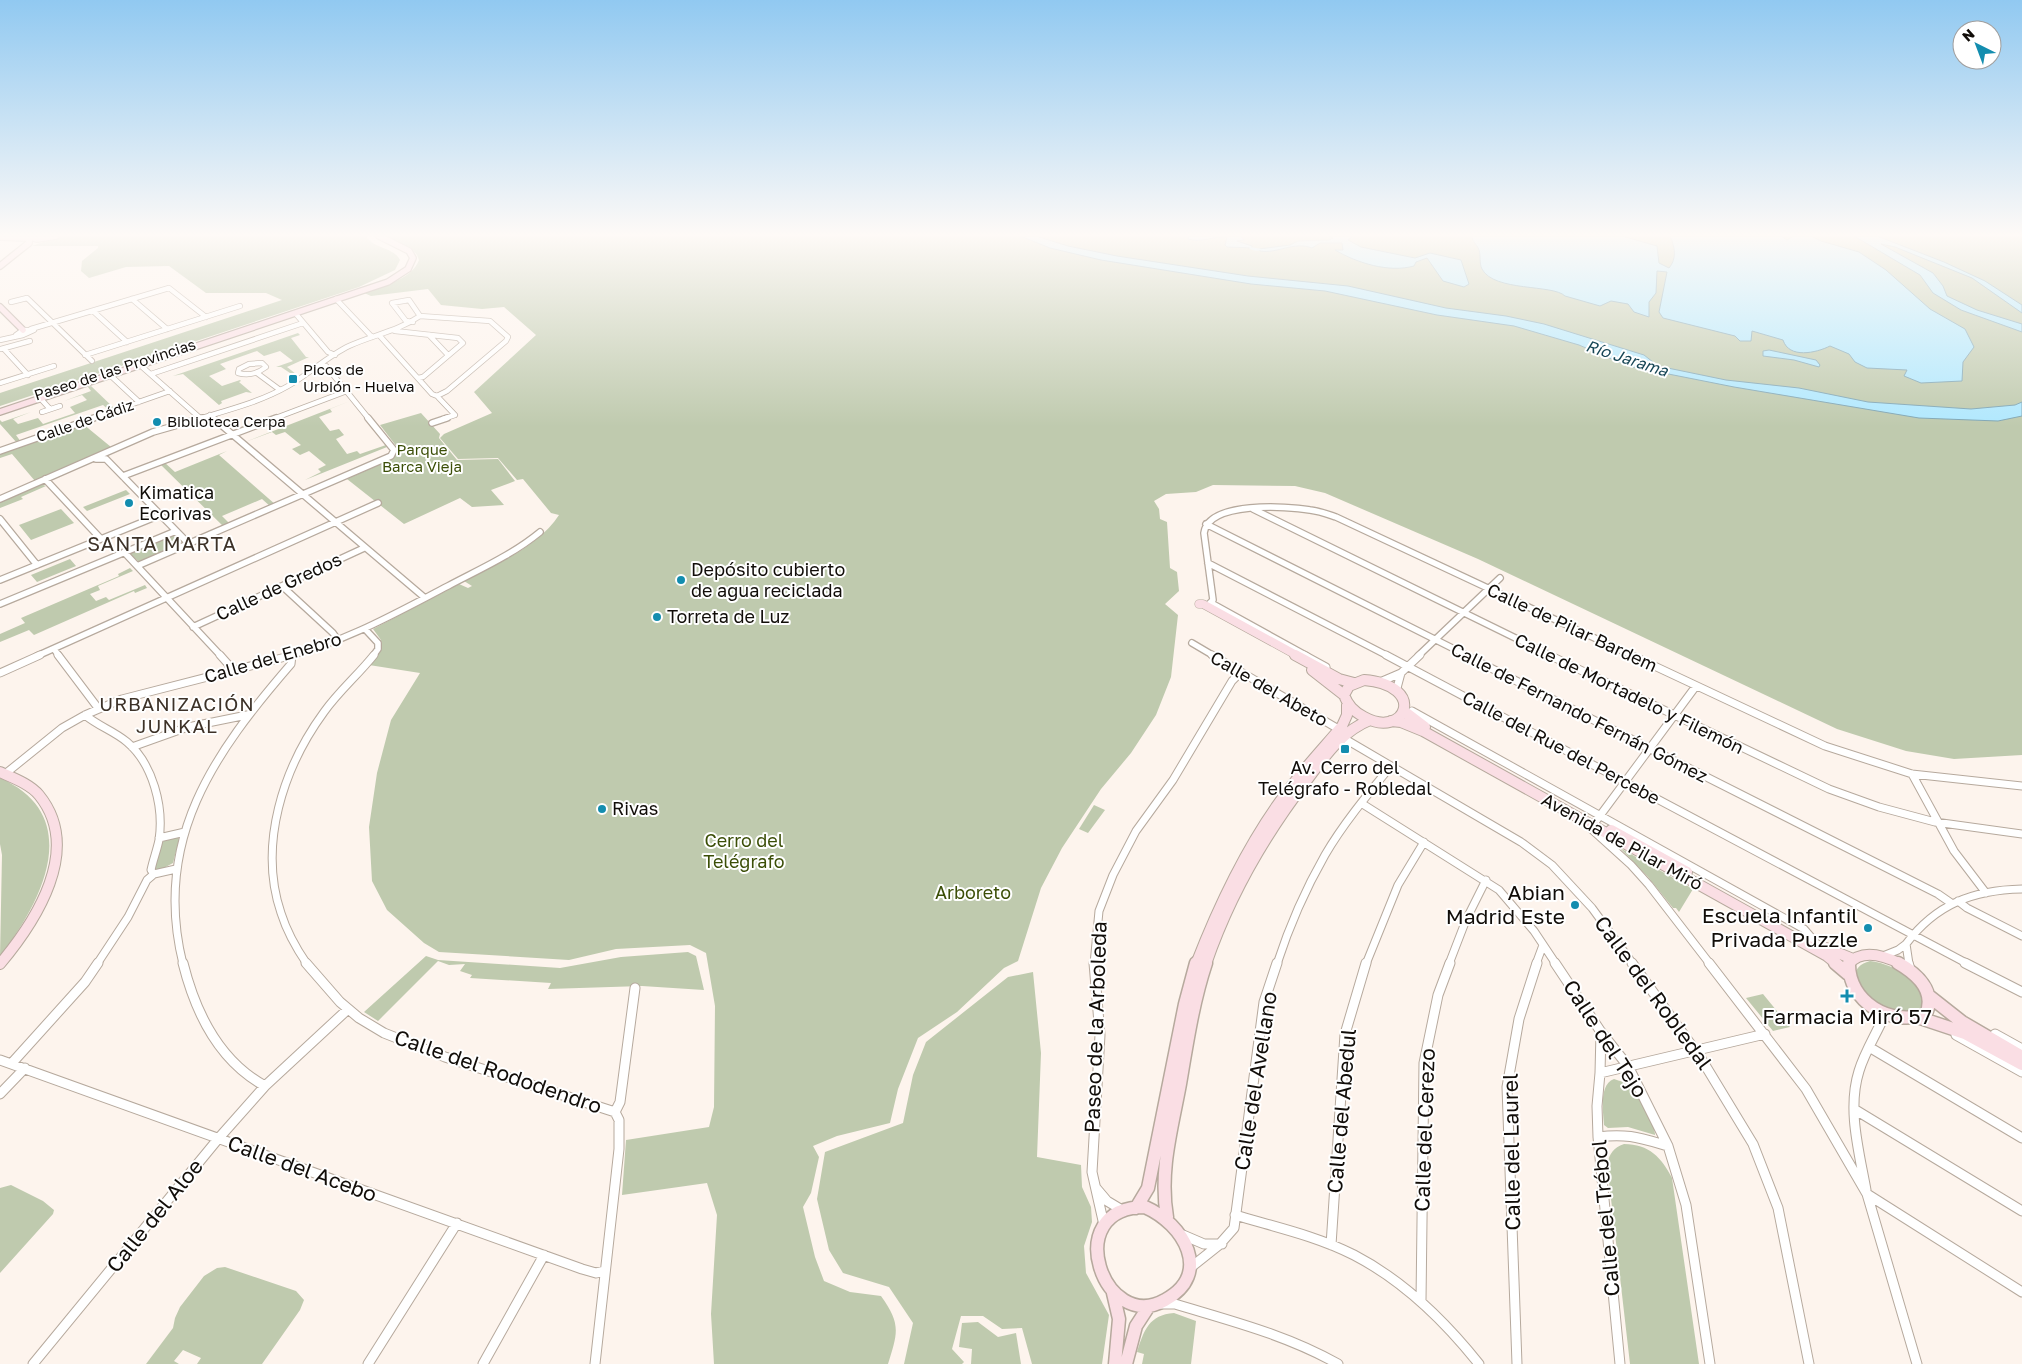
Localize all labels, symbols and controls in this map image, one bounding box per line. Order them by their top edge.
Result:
north arrow [1952,20,2002,70]
text: N [1958,25,1978,45]
street label: Paseo de las Provincias [32,334,198,404]
water label: Río Jarama [1583,335,1671,381]
place label: Picos de Urbión - Huelva [303,360,415,395]
marker: Picos de Urbión - Huelva [287,373,299,385]
street label: Calle de Cádiz [34,395,136,445]
place label: Biblioteca Cerpa [167,412,286,430]
marker: Biblioteca Cerpa [151,416,163,428]
park label: Parque Barca Vieja [382,440,462,475]
place label: Kimatica Ecorivas [139,481,214,524]
marker: Kimatica Ecorivas [123,497,135,509]
district label: SANTA MARTA [87,531,237,555]
street label: Calle de Gredos [212,547,345,625]
place label: Depósito cubierto de agua reciclada [691,558,845,601]
marker: Depósito cubierto de agua reciclada [675,574,687,586]
street label: Calle de Pilar Bardem [1484,578,1661,676]
place label: Torreta de Luz [667,605,790,627]
marker: Torreta de Luz [651,611,663,623]
street label: Calle del Enebro [202,627,344,687]
street label: Calle de Mortadelo y Filemón [1511,628,1748,758]
street label: Calle de Fernando Fernán Gómez [1447,638,1712,787]
street label: Calle del Abeto [1207,646,1332,731]
street label: Calle del Rue del Percebe [1459,686,1664,809]
district label: URBANIZACIÓN JUNKAL [99,692,255,737]
marker: Av. Cerro del Telégrafo - Robledal [1339,743,1351,755]
place label: Av. Cerro del Telégrafo - Robledal [1258,756,1432,799]
street label: Avenida de Pilar Miró [1538,788,1707,895]
place label: Rivas [612,797,658,819]
marker: Rivas [596,803,608,815]
park label: Cerro del Telégrafo [703,829,785,872]
place label: Abian Madrid Este [1446,879,1565,929]
park label: Arboreto [935,881,1011,903]
marker: Abian Madrid Este [1569,899,1581,911]
place label: Escuela Infantil Privada Puzzle [1702,902,1858,952]
street label: Calle del Robledal [1589,910,1718,1074]
street label: Paseo de la Arboleda [1078,921,1112,1133]
marker: Escuela Infantil Privada Puzzle [1862,922,1874,934]
street label: Calle del Tejo [1558,975,1654,1102]
street label: Calle del Avellano [1228,989,1282,1172]
marker: Farmacia Miró 57 [1841,990,1853,1002]
place label: Farmacia Miró 57 [1762,1003,1932,1029]
street label: Calle del Rododendro [391,1023,605,1119]
street label: Calle del Abedul [1321,1027,1361,1194]
street label: Calle del Cerezo [1408,1048,1440,1212]
street label: Calle del Laurel [1497,1073,1525,1231]
street label: Calle del Acebo [224,1129,380,1207]
street label: Calle del Trébol [1585,1139,1625,1298]
street label: Calle del Aloe [100,1153,208,1277]

